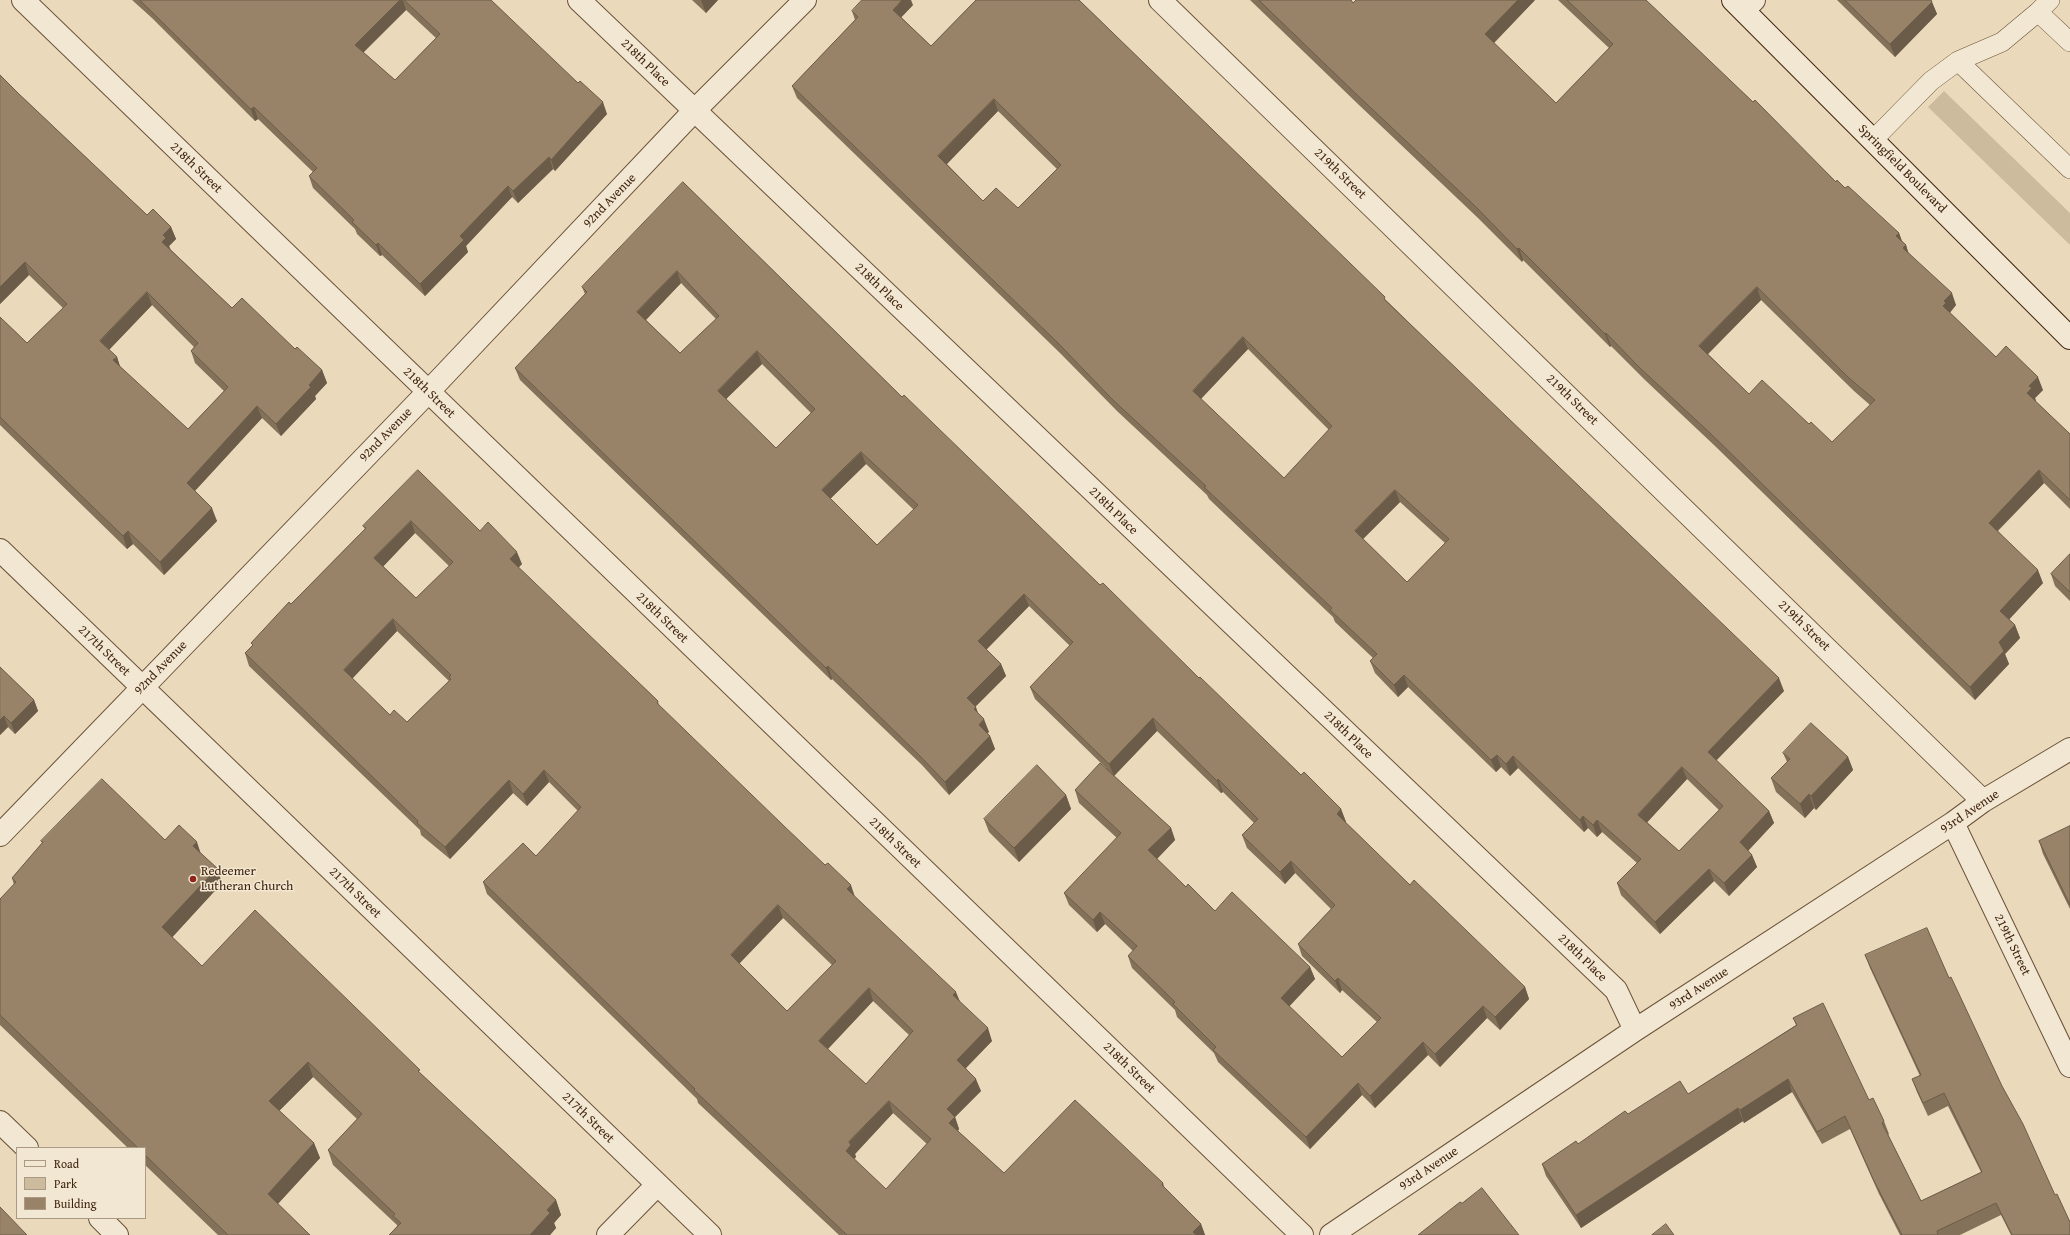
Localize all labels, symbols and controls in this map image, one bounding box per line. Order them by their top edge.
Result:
street label: 218th Place [617,36,673,90]
street label: Springfield Boulevard [1854,121,1950,217]
street label: 218th Street [167,139,225,197]
street label: 219th Street [1311,145,1369,203]
street label: 92nd Avenue [580,171,640,231]
street label: 218th Place [851,260,907,314]
street label: 218th Street [400,364,458,422]
street label: 219th Street [1543,371,1601,429]
street label: 92nd Avenue [356,405,416,465]
street label: 218th Place [1085,484,1141,538]
street label: 218th Street [633,589,691,647]
street label: 219th Street [1775,597,1833,655]
street label: 217th Street [75,622,133,680]
street label: 92nd Avenue [131,638,191,698]
street label: 218th Place [1320,708,1376,762]
street label: 93rd Avenue [1938,787,2002,837]
street label: 218th Street [866,814,924,872]
place label: Redeemer Lutheran Church [201,864,293,895]
street label: 217th Street [326,864,384,922]
marker: Redeemer Lutheran Church [188,874,198,884]
street label: 219th Street [1990,912,2034,978]
street label: 218th Place [1554,931,1610,985]
street label: 93rd Avenue [1666,964,1732,1014]
street label: 218th Street [1100,1039,1158,1097]
street label: 217th Street [559,1089,617,1147]
street label: 93rd Avenue [1397,1144,1461,1194]
legend [16,1147,146,1219]
text: Road [54,1155,79,1172]
text: Park [54,1175,77,1192]
text: Building [54,1195,97,1212]

